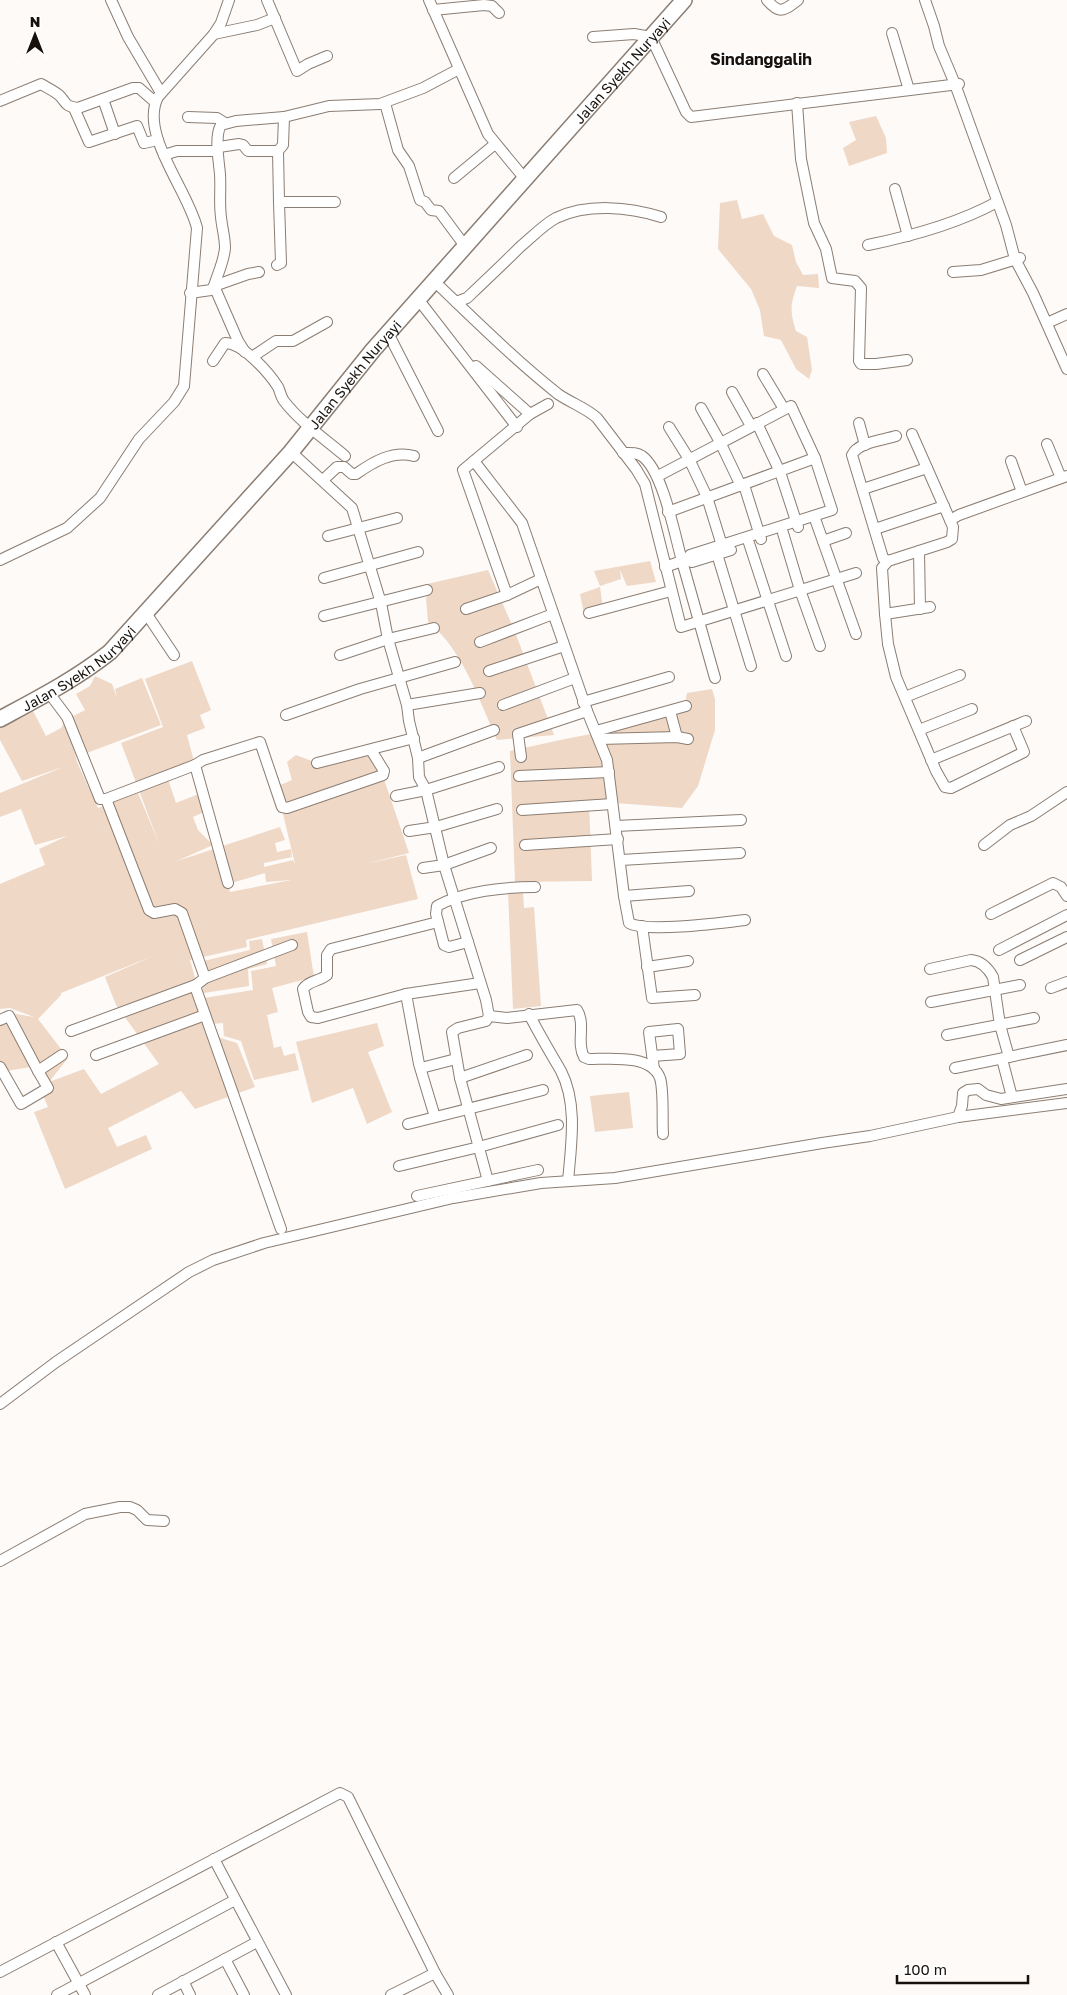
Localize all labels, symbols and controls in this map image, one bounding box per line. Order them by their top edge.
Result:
north arrow [10,10,60,60]
text: N [30,13,40,30]
street label: Jalan Syekh Nuryayi [570,13,673,127]
district label: Sindanggalih [710,49,812,69]
street label: Jalan Syekh Nuryayi [304,316,404,432]
street label: Jalan Syekh Nuryayi [19,622,139,714]
scale bar [897,1952,1028,1984]
text: 100 m [904,1960,947,1978]

